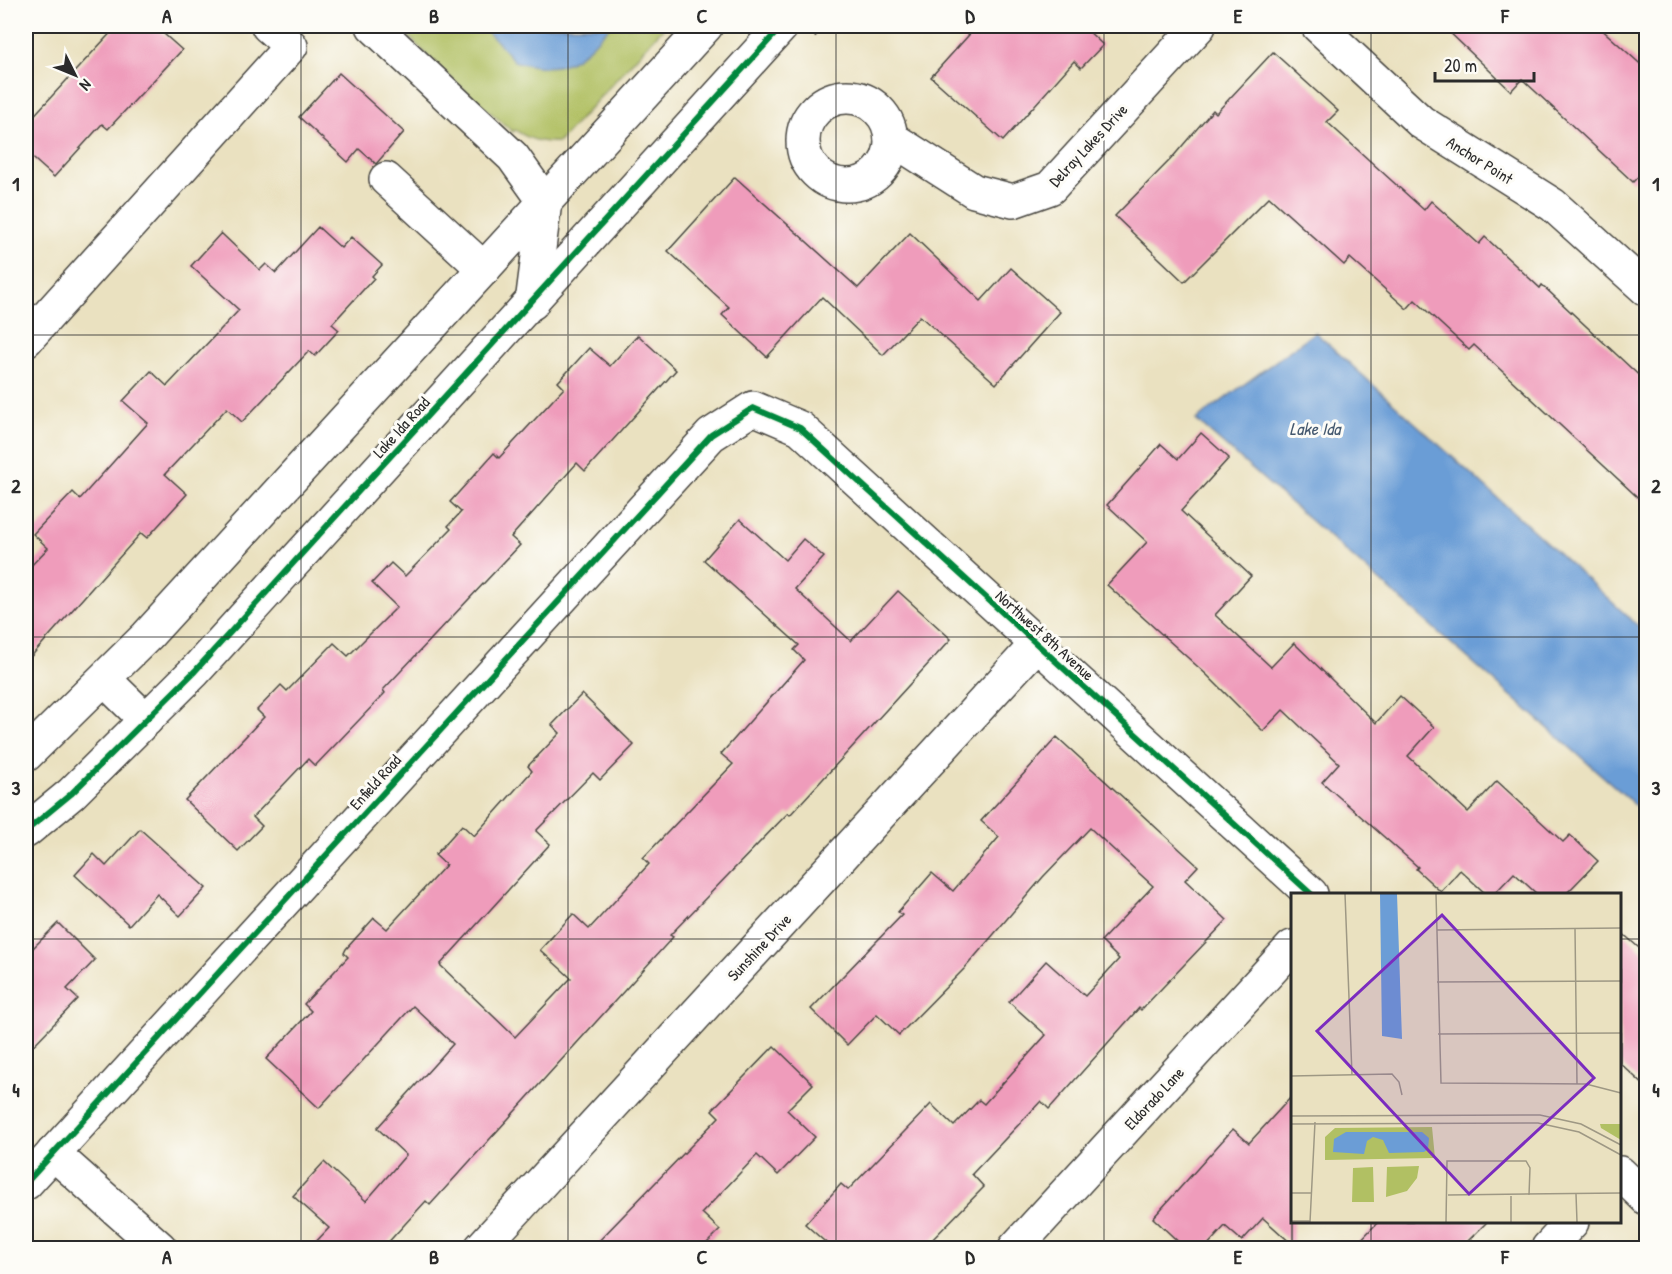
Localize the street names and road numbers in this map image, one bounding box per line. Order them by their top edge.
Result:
street label: Delray Lakes Drive [1044,98,1133,191]
street label: Anchor Point [1442,131,1518,189]
street label: Lake Ida Road [368,392,434,462]
street label: Northwest 8th Avenue [991,585,1100,686]
street label: Enfield Road [344,750,406,814]
street label: Sunshine Drive [722,908,796,986]
street label: Eldorado Lane [1119,1061,1189,1134]

